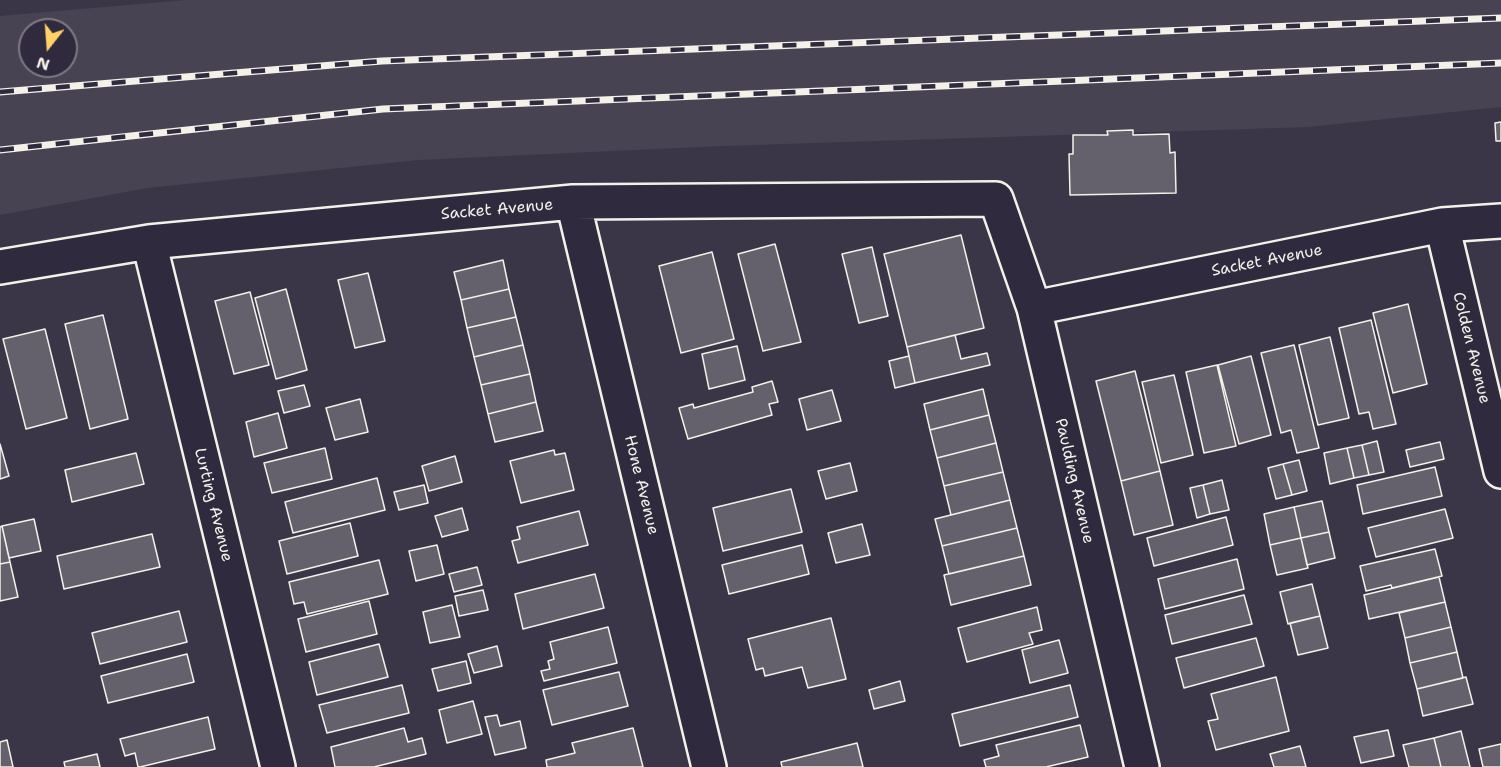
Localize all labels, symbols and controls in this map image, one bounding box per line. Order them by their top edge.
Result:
north arrow [18,18,78,78]
text: N [34,52,52,76]
street label: Sacket Avenue [440,196,554,224]
street label: Sacket Avenue [1210,241,1324,281]
street label: Colden Avenue [1448,290,1494,406]
street label: Paulding Avenue [1050,417,1098,545]
street label: Hone Avenue [619,433,663,537]
street label: Lurting Avenue [190,446,236,564]

